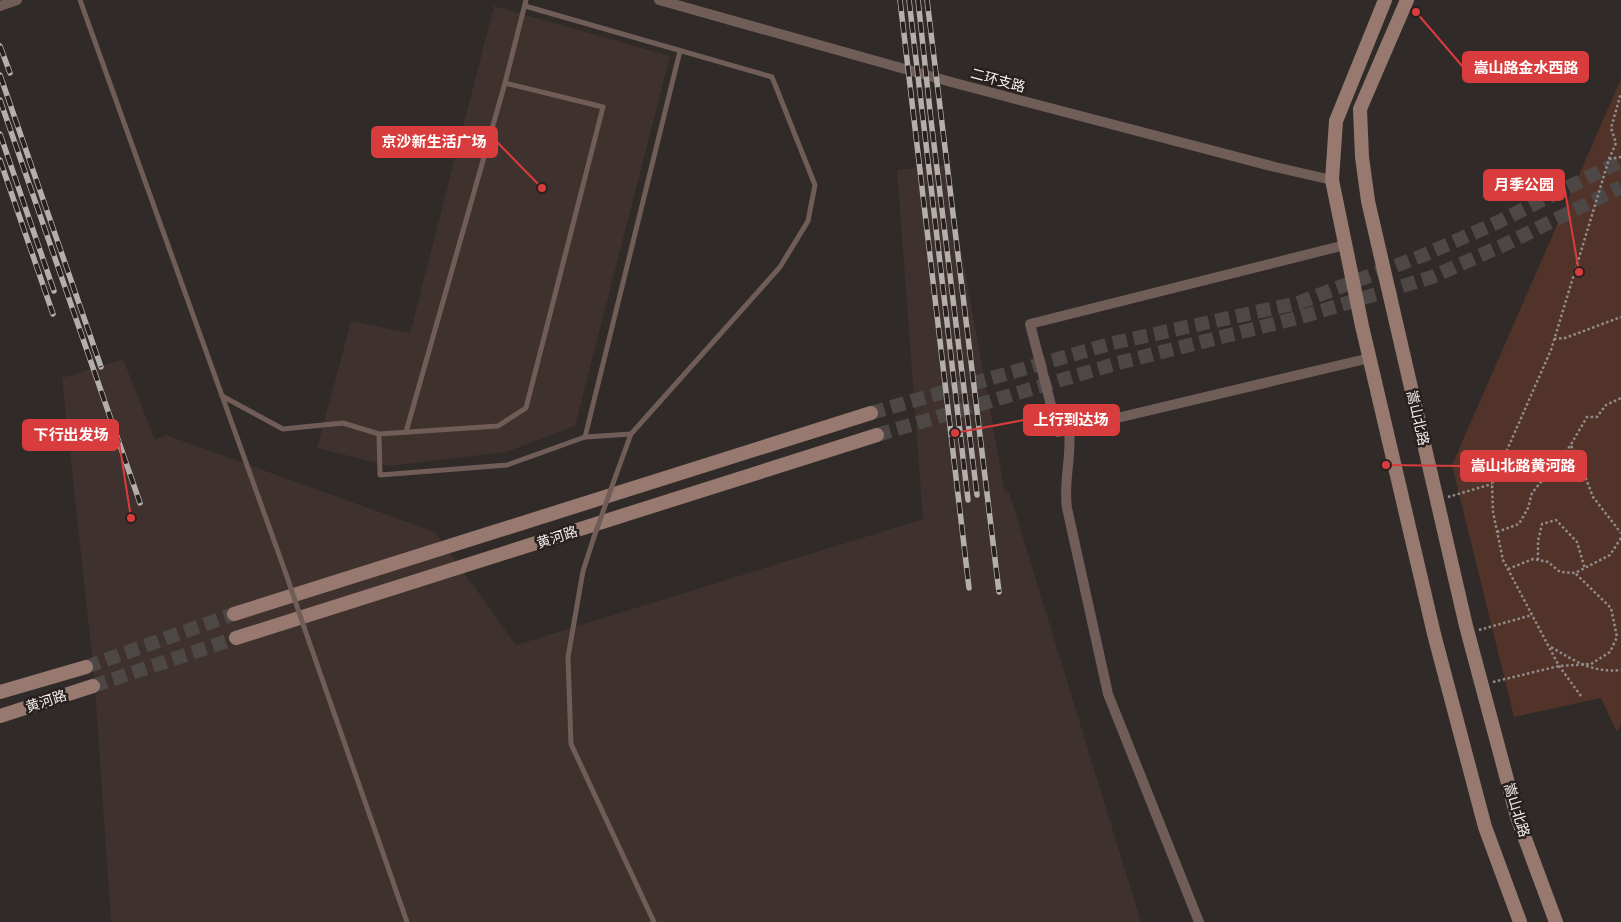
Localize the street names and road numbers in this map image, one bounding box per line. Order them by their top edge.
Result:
street label: 二环支路 [969,64,1027,96]
street label: 嵩山北路 [1403,389,1433,447]
street label: 黄河路 [534,522,580,552]
street label: 黄河路 [23,686,69,716]
street label: 嵩山北路 [1500,781,1534,839]

